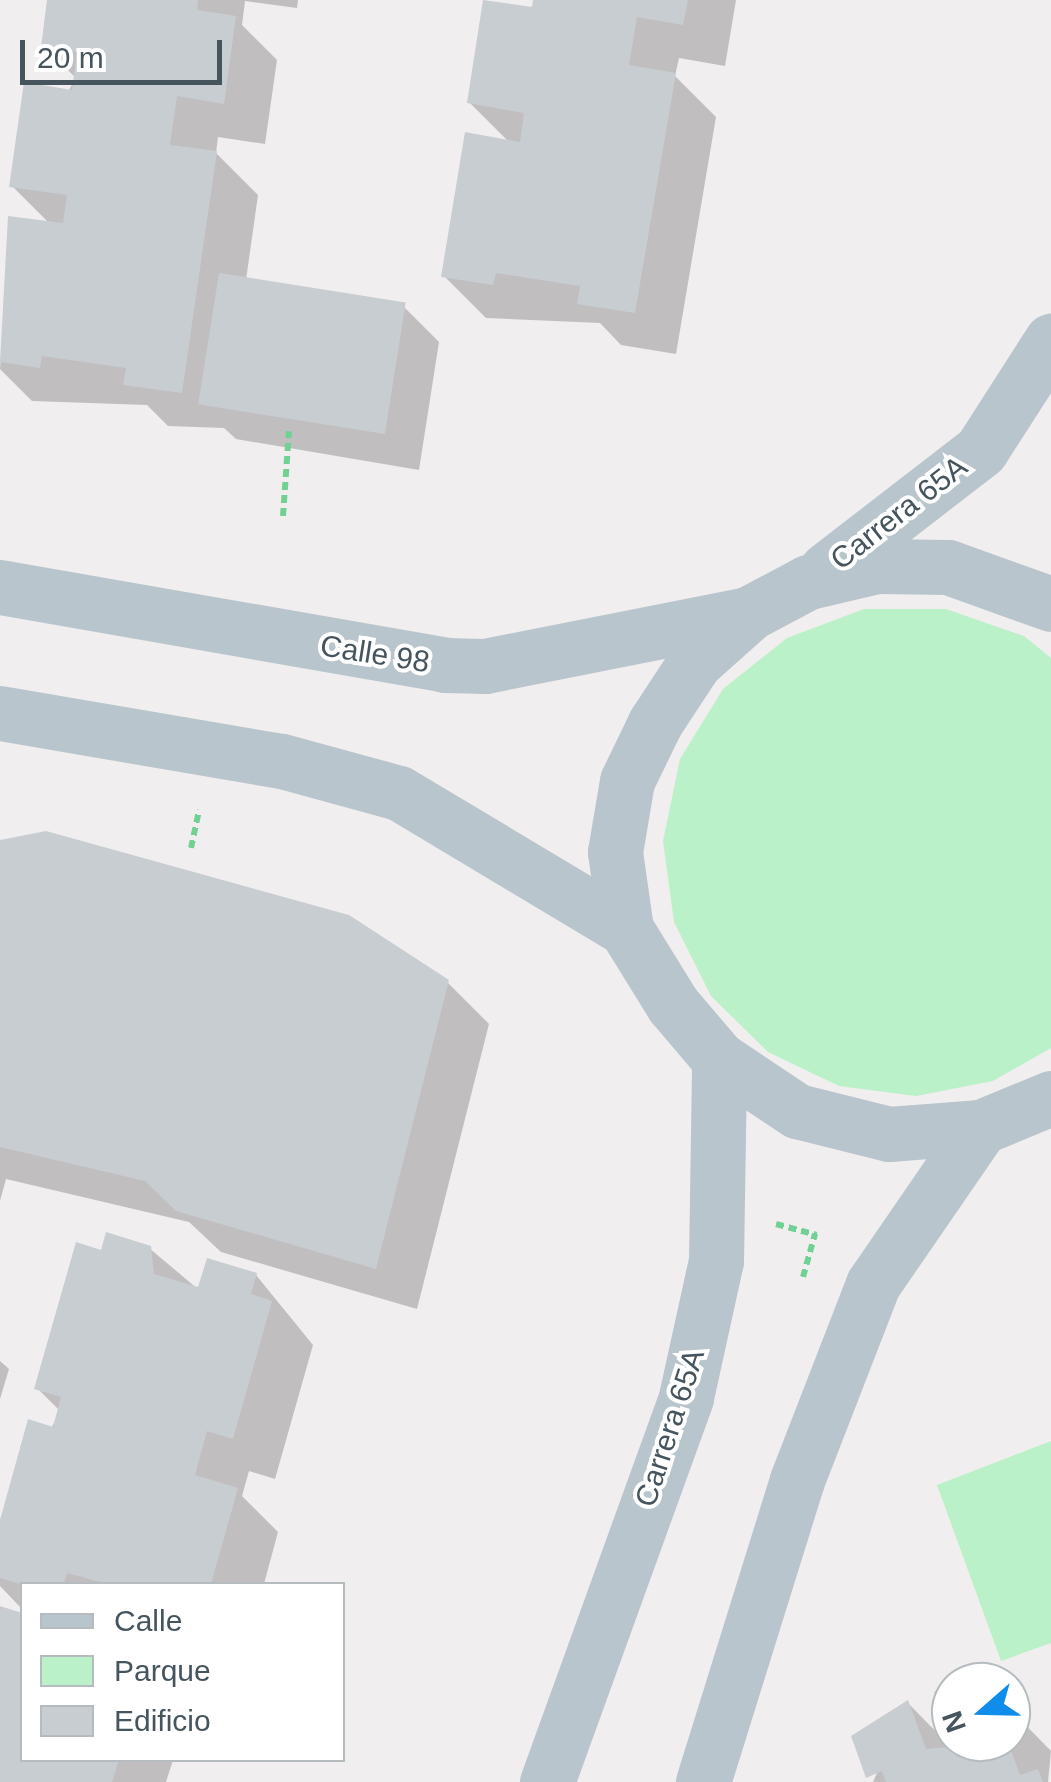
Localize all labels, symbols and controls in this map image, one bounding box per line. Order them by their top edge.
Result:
scale bar [25,20,228,82]
text: 20 m [37,41,104,74]
street label: Carrera 65A [824,449,974,577]
street label: Calle 98 [318,628,432,680]
street label: Carrera 65A [628,1345,712,1511]
legend [20,1582,345,1762]
text: Calle [114,1604,182,1637]
text: Parque [114,1654,211,1687]
north arrow [931,1662,1031,1762]
text: Edificio [114,1704,211,1737]
text: N [936,1707,972,1737]

